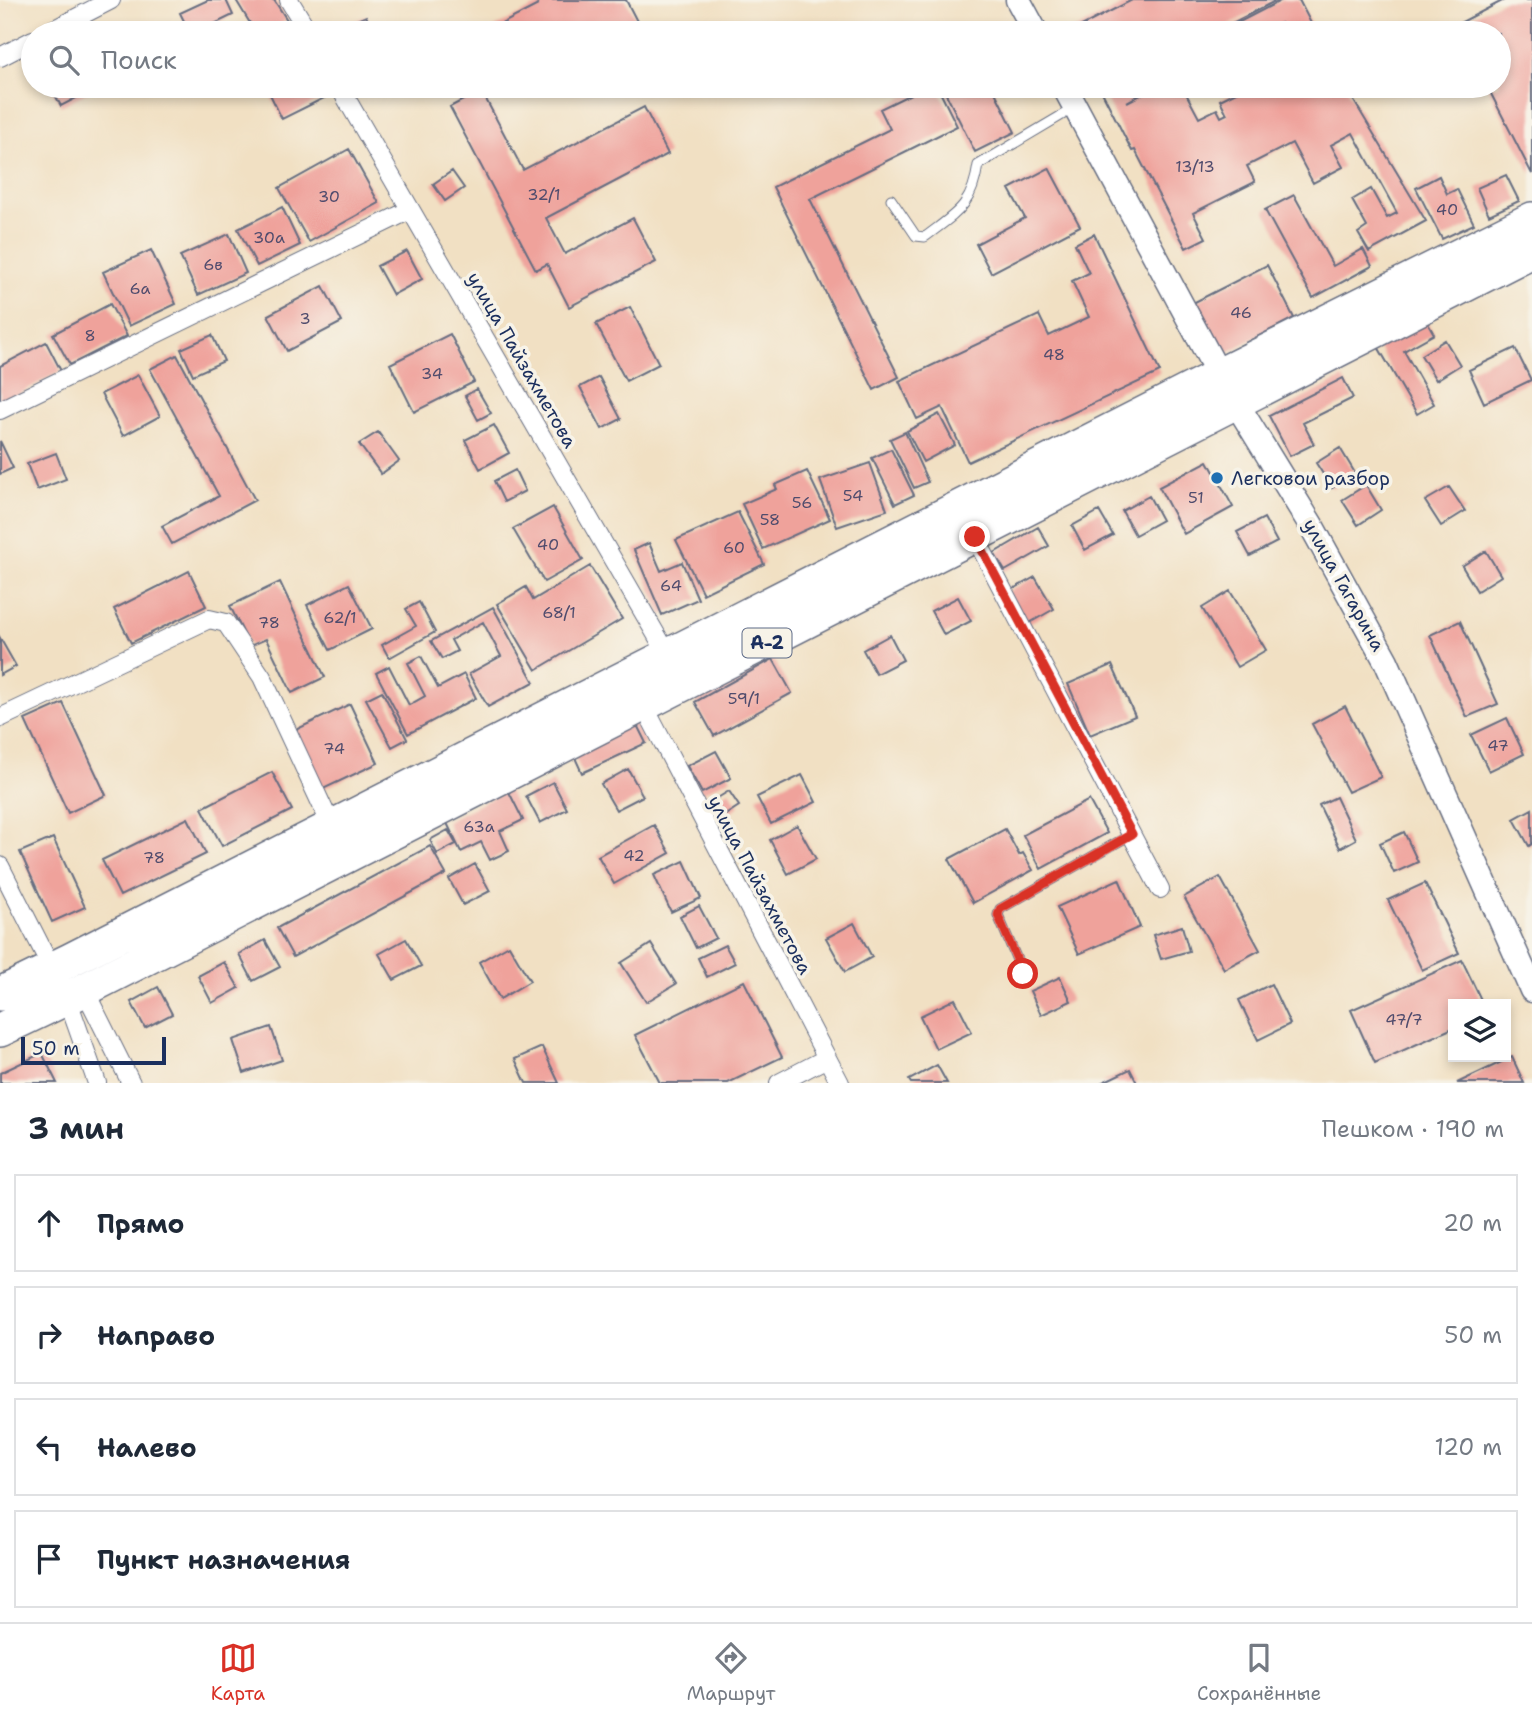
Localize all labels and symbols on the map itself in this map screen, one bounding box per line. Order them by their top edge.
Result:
house number: 13/13 [1175,156,1215,177]
house number: 32/1 [527,184,561,205]
house number: 30 [318,186,340,207]
house number: 40 [1436,199,1458,220]
house number: 30а [253,227,285,248]
house number: 6в [203,254,223,275]
street label: улица Пайзахметова [461,267,583,453]
house number: 6а [129,278,151,299]
house number: 46 [1230,302,1252,323]
house number: 3 [299,308,311,329]
house number: 8 [84,325,96,346]
house number: 48 [1043,344,1065,365]
house number: 34 [421,363,443,384]
place label: Легковои разбор [1231,466,1390,491]
marker: Легковои разбор [1209,470,1225,486]
house number: 54 [843,485,863,506]
house number: 51 [1188,487,1204,508]
house number: 56 [792,492,812,513]
house number: 58 [760,509,780,530]
street label: улица Гагарина [1297,514,1391,656]
route end [959,521,990,552]
house number: 40 [537,534,559,555]
house number: 60 [723,537,745,558]
house number: 64 [660,575,682,596]
house number: 68/1 [542,602,576,623]
house number: 62/1 [323,607,357,628]
house number: 78 [258,612,280,633]
road number: A-2 [742,628,792,658]
house number: 59/1 [728,688,760,709]
house number: 47 [1487,735,1509,756]
house number: 74 [323,738,345,759]
street label: улица Пайзахметова [702,791,818,979]
house number: 63а [463,816,495,837]
house number: 42 [623,845,645,866]
house number: 78 [143,847,165,868]
route start [1007,958,1038,989]
house number: 47/7 [1385,1009,1423,1030]
scale bar [21,1034,166,1066]

